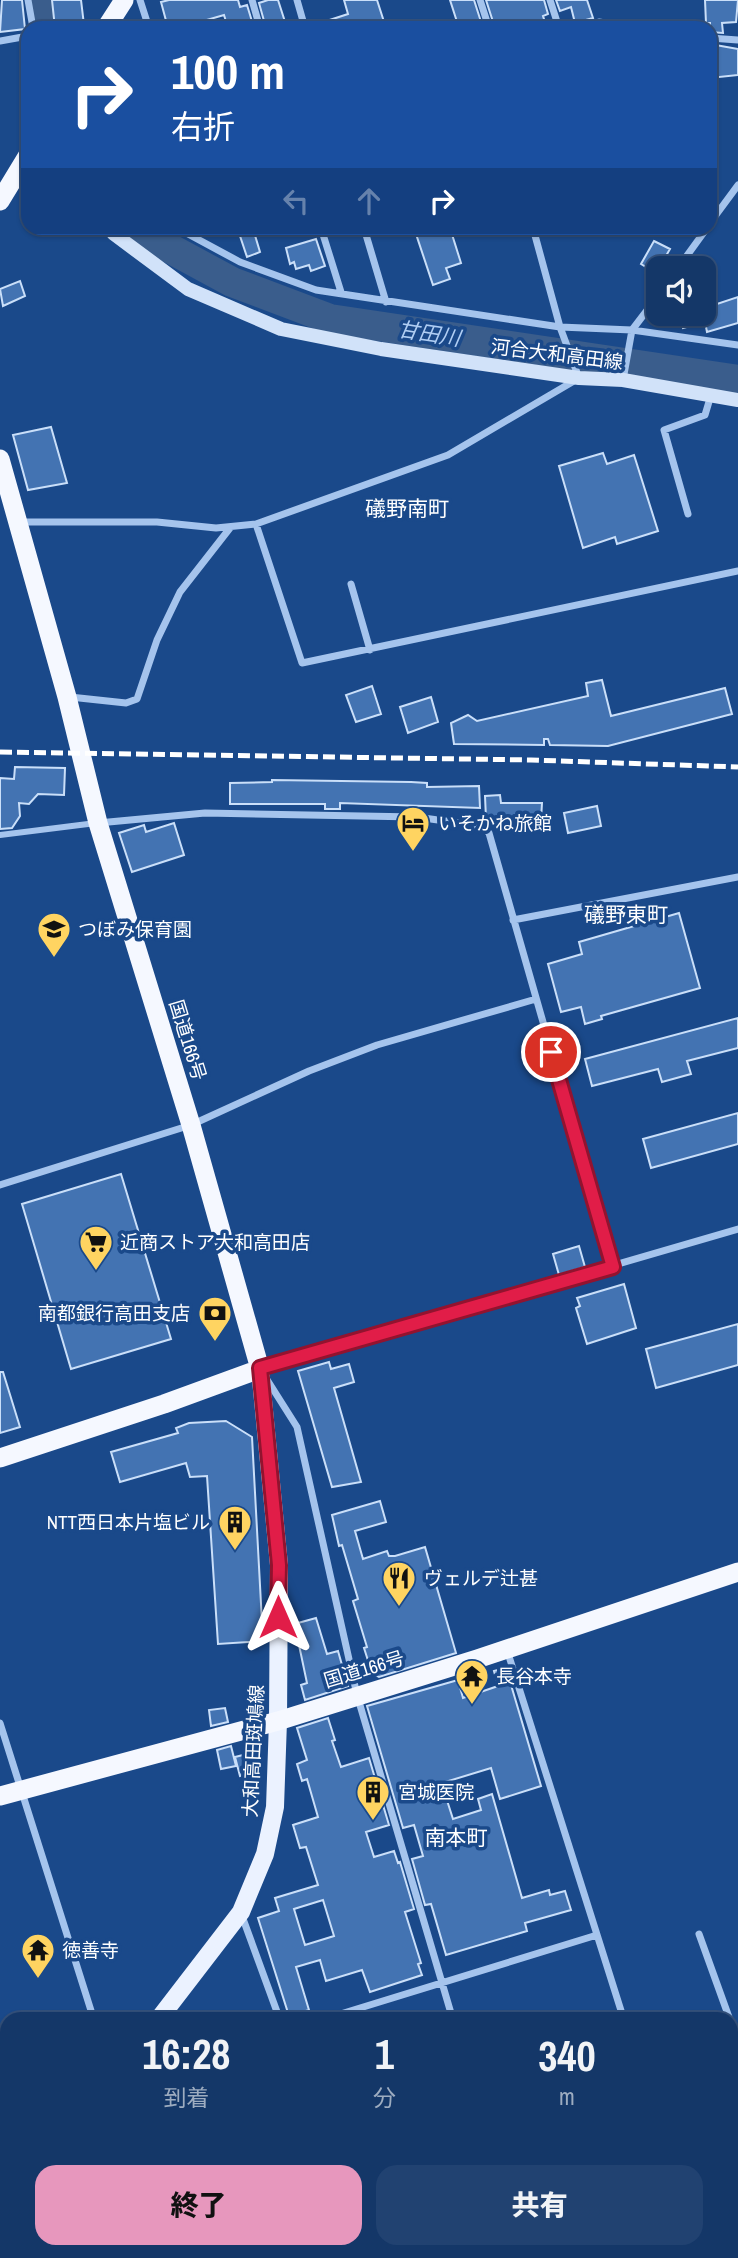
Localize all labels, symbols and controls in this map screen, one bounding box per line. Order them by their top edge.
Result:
text: 100 m [171,38,285,104]
icon: right [56,49,147,140]
text: 右折 [171,105,235,148]
icon: left [277,182,315,220]
icon: ahead [350,182,388,220]
icon: right [423,182,461,220]
map controls [646,256,716,326]
button: sound [646,256,716,326]
water label: 甘田川 [396,314,464,353]
street label: 河合大和高田線 [489,333,625,375]
district label: 礒野南町 [365,494,449,523]
hotel icon: いそかね旅館 [394,804,432,853]
place label: いそかね旅館 [438,810,552,836]
district label: 礒野東町 [584,900,668,929]
school or university icon: つぼみ保育園 [35,910,73,959]
place label: つぼみ保育園 [78,916,192,942]
street label: 国道166号 [163,997,213,1083]
pin [521,1022,581,1082]
icon: arrive [532,1033,570,1071]
supermarket icon: 近商ストア大和高田店 [77,1223,115,1272]
place label: 近商ストア大和高田店 [120,1229,310,1255]
bank icon: 南都銀行高田支店 [196,1294,234,1343]
place label: 南都銀行高田支店 [38,1300,190,1326]
building icon: NTT西日本片塩ビル [216,1503,254,1552]
place label: NTT西日本片塩ビル [47,1509,210,1535]
restaurant icon: ヴェルデ辻甚 [380,1559,418,1608]
place label: ヴェルデ辻甚 [424,1565,538,1591]
position arrow [241,1580,315,1654]
street label: 国道166号 [321,1644,407,1694]
temple icon: 長谷本寺 [453,1657,491,1706]
place label: 長谷本寺 [496,1663,572,1689]
street label: 大和高田斑鳩線 [237,1684,269,1818]
building icon: 宮城医院 [354,1773,392,1822]
place label: 宮城医院 [398,1779,474,1805]
district label: 南本町 [425,1823,488,1852]
temple icon: 徳善寺 [19,1931,57,1980]
place label: 徳善寺 [62,1937,119,1963]
text: 16:28 [142,2026,230,2082]
text: 1 [375,2026,394,2082]
text: 340 [538,2028,596,2084]
text: m [559,2081,575,2112]
text: 到着 [163,2082,209,2113]
text: 分 [373,2082,396,2113]
button: 終了 [35,2165,362,2245]
button: 共有 [376,2165,703,2245]

